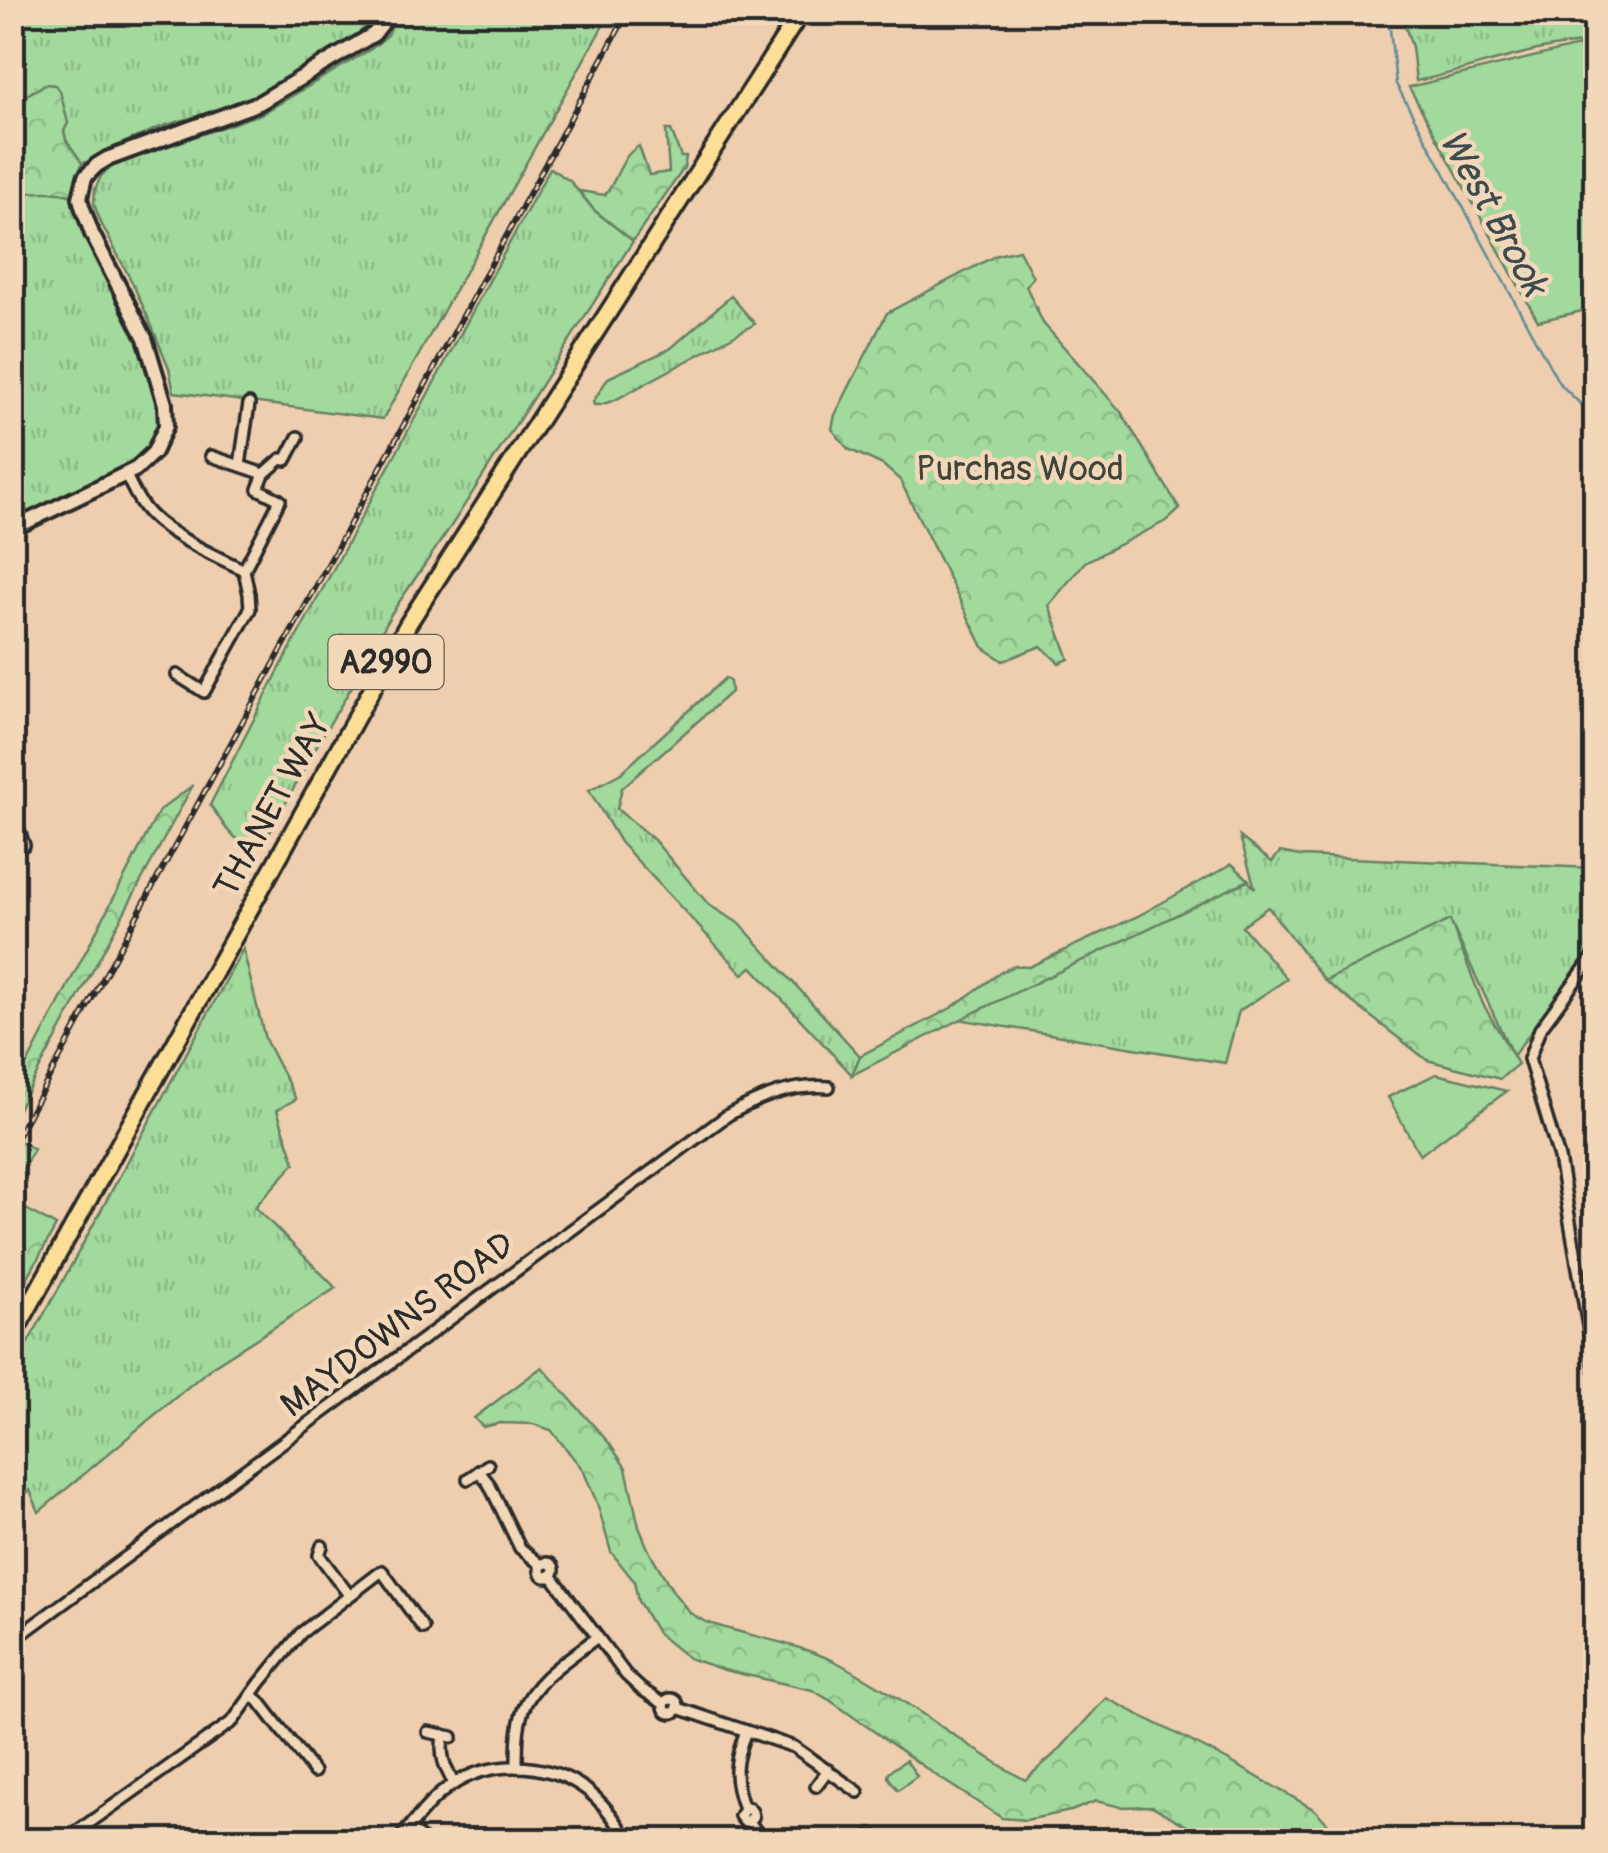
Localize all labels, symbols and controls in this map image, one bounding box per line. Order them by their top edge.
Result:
water label: West Brook [1428,121,1560,307]
park label: Purchas Wood [916,447,1124,491]
road number: A2990 [328,635,444,689]
street label: THANET WAY [204,706,342,905]
street label: MAYDOWNS ROAD [272,1223,523,1427]

